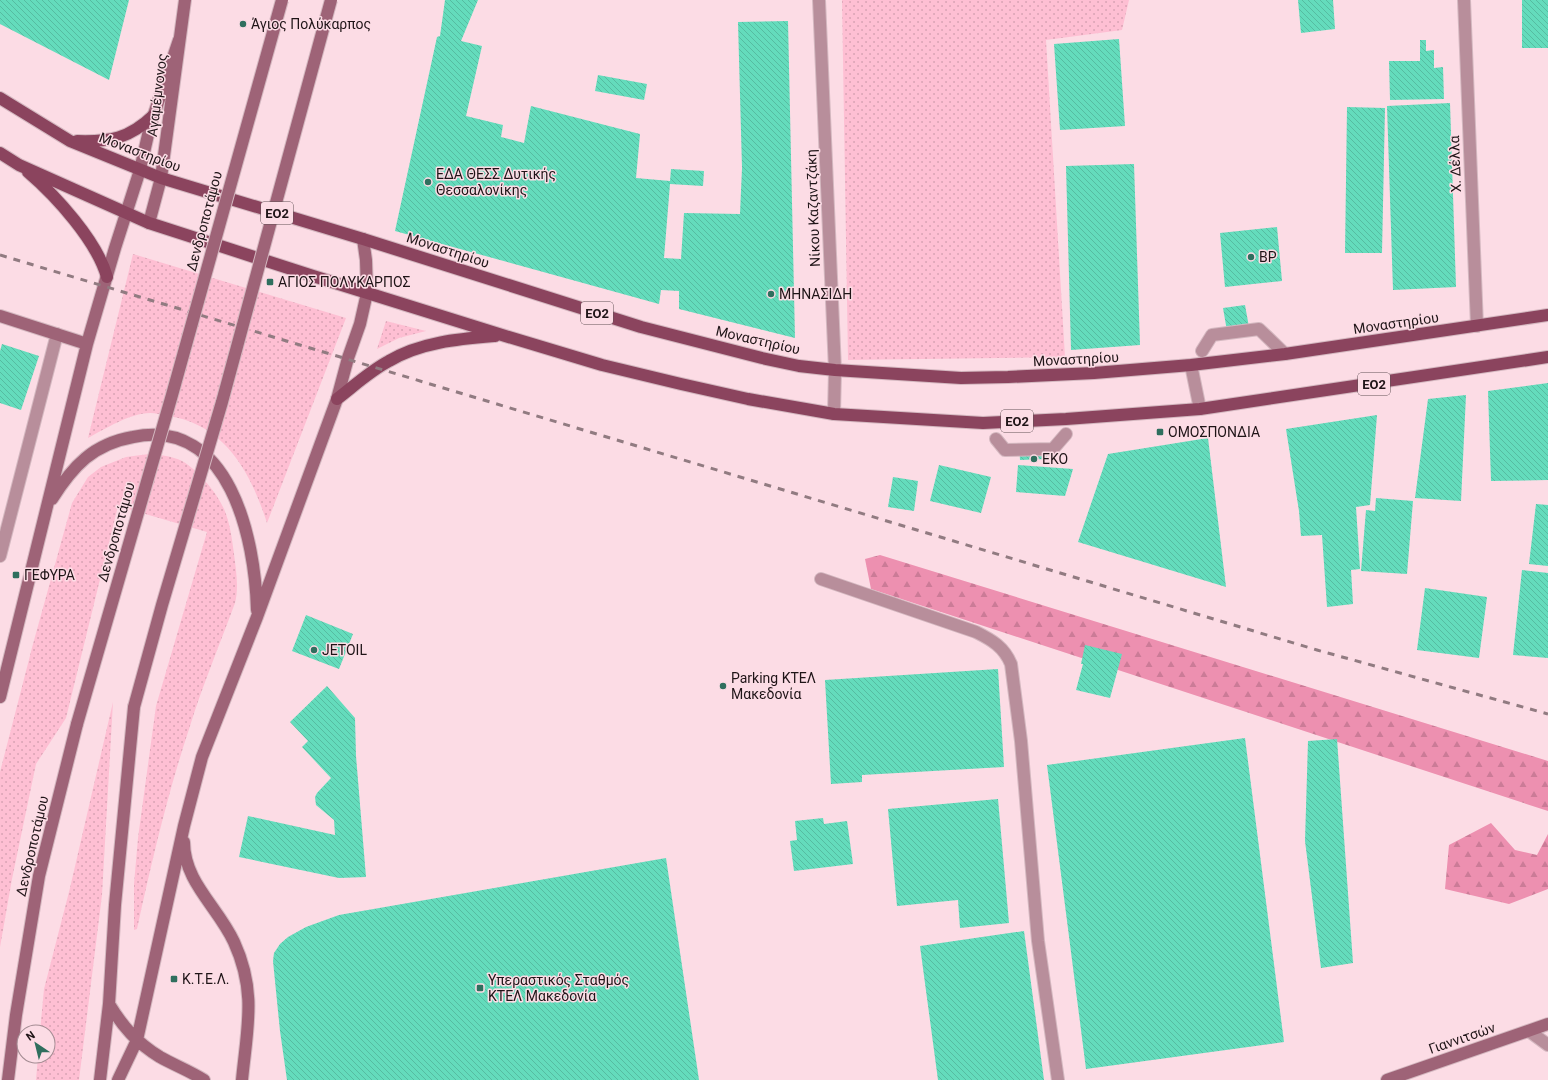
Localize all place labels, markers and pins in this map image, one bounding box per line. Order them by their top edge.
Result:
place label: Άγιος Πολύκαρπος [251,16,371,32]
marker: Άγιος Πολύκαρπος [238,19,248,29]
place label: ΕΔΑ ΘΕΣΣ Δυτικής Θεσσαλονίκης [436,166,556,198]
marker: ΕΔΑ ΘΕΣΣ Δυτικής Θεσσαλονίκης [423,177,433,187]
place label: BP [1259,249,1277,265]
marker: BP [1246,252,1256,262]
place label: ΑΓΙΟΣ ΠΟΛΥΚΑΡΠΟΣ [278,274,410,290]
marker: ΑΓΙΟΣ ΠΟΛΥΚΑΡΠΟΣ [265,277,275,287]
place label: ΜΗΝΑΣΙΔΗ [779,286,852,302]
marker: ΜΗΝΑΣΙΔΗ [766,289,776,299]
place label: ΟΜΟΣΠΟΝΔΙΑ [1168,424,1260,440]
marker: ΟΜΟΣΠΟΝΔΙΑ [1155,427,1165,437]
place label: EKO [1042,451,1068,467]
marker: EKO [1029,454,1039,464]
place label: ΓΕΦΥΡΑ [24,567,75,583]
marker: ΓΕΦΥΡΑ [11,570,21,580]
place label: JETOIL [322,642,367,658]
marker: JETOIL [309,645,319,655]
place label: Parking ΚΤΕΛ Μακεδονία [731,670,816,702]
marker: Parking ΚΤΕΛ Μακεδονία [718,681,728,691]
place label: Κ.Τ.Ε.Λ. [182,971,230,987]
place label: Υπεραστικός Σταθμός ΚΤΕΛ Μακεδονία [488,972,629,1004]
marker: Κ.Τ.Ε.Λ. [169,974,179,984]
marker: Υπεραστικός Σταθμός ΚΤΕΛ Μακεδονία [475,983,485,993]

